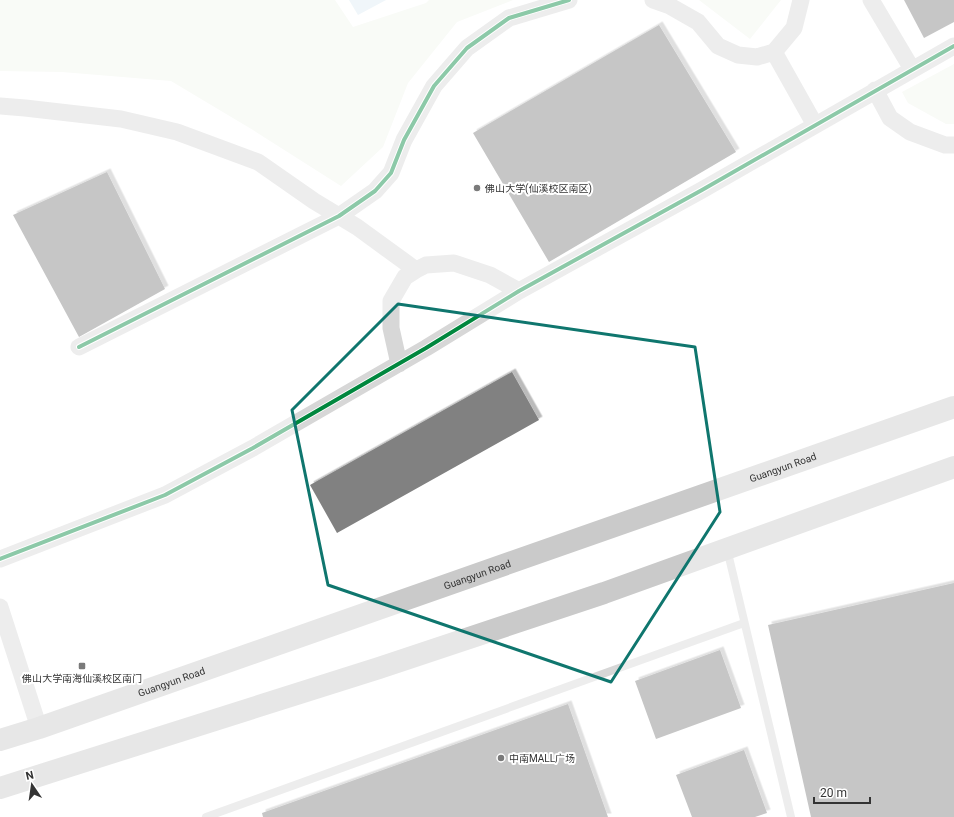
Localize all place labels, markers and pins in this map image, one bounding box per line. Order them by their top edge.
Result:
marker: 佛山大学(仙溪校区南区) [472,183,482,193]
place label: 佛山大学(仙溪校区南区) [484,183,592,195]
marker: 佛山大学南海仙溪校区南门 [77,661,87,671]
place label: 佛山大学南海仙溪校区南门 [21,673,142,684]
marker: 中南MALL广场 [496,753,506,763]
place label: 中南MALL广场 [509,753,575,764]

